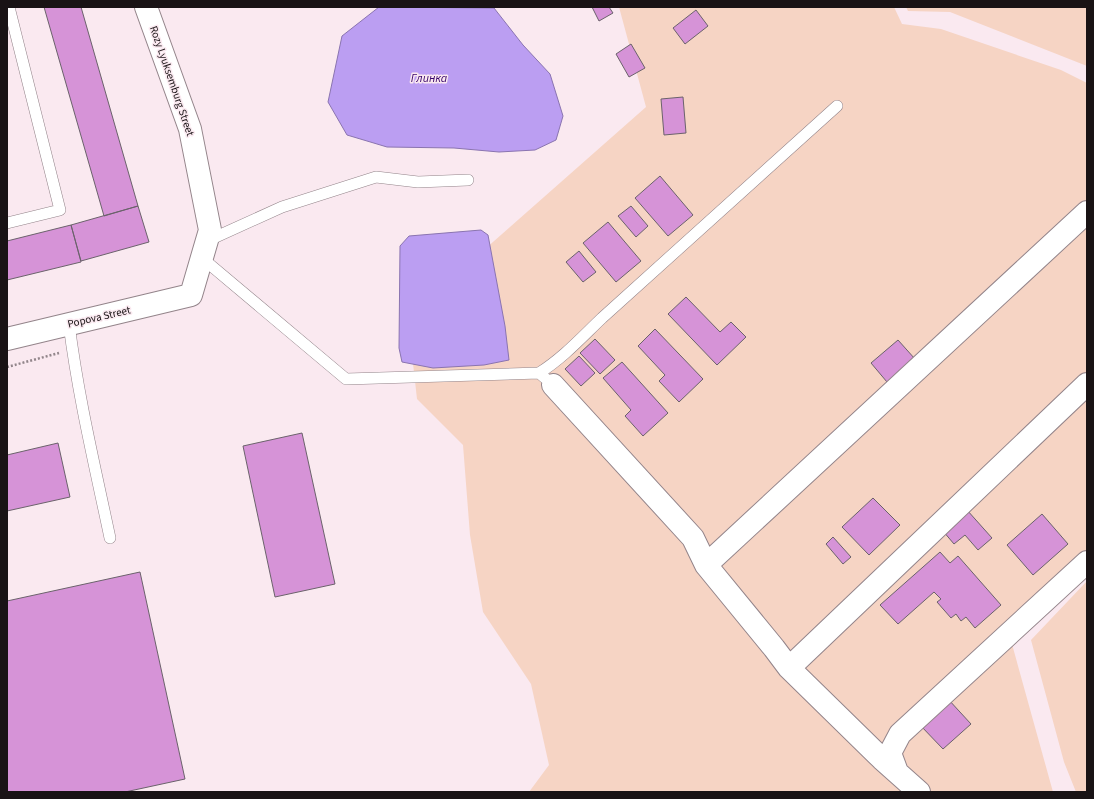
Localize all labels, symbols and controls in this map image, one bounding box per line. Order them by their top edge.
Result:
street label: Rozy Lyuksemburg Street [146,24,198,138]
water label: Глинка [411,70,448,87]
street label: Popova Street [66,302,132,332]

